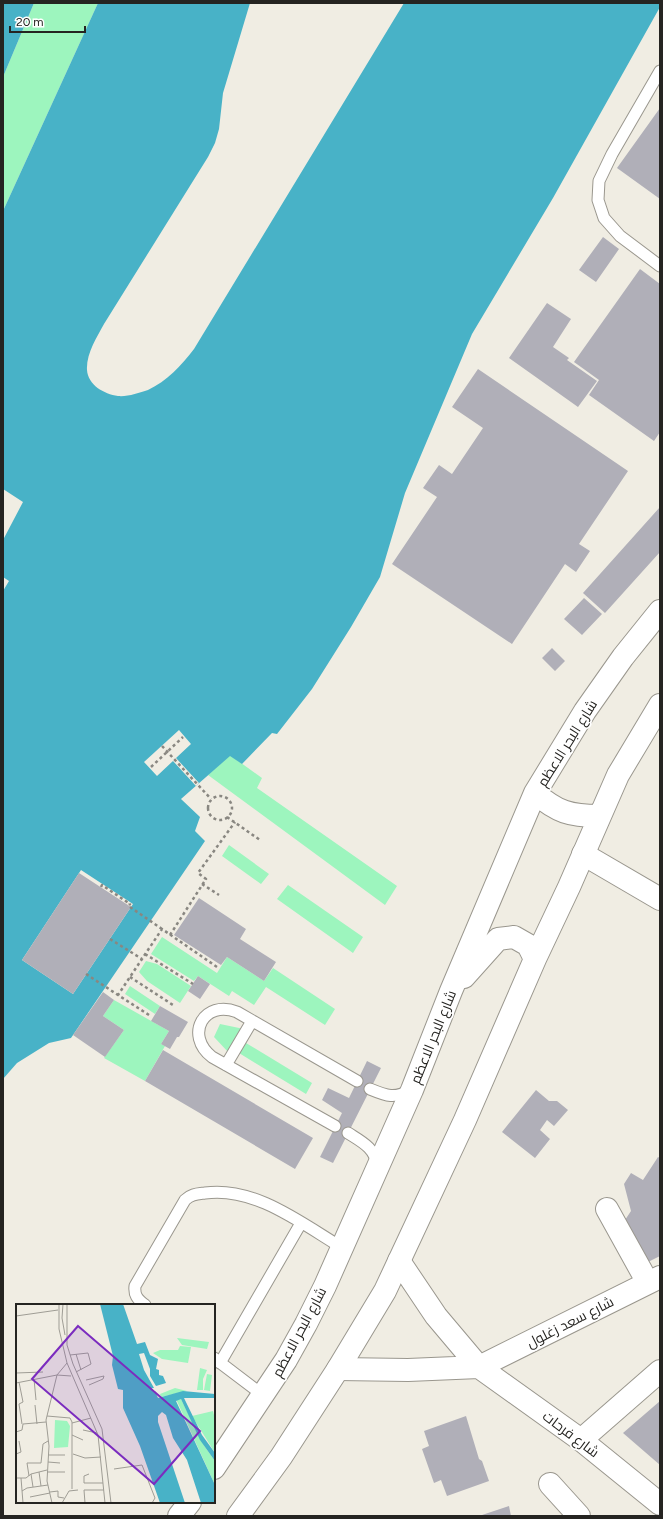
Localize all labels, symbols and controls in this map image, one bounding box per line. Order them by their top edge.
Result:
scale bar [10,8,85,34]
text: 20 m [16,15,44,29]
street label: شارع البحر الاعظم [534,697,602,790]
street label: شارع البحر الاعظم [407,988,461,1087]
street label: شارع البحر الاعظم [269,1284,331,1380]
street label: شارع سعد زغلول [524,1293,617,1352]
inset map [16,1304,215,1503]
street label: شارع فرحات [539,1408,602,1461]

